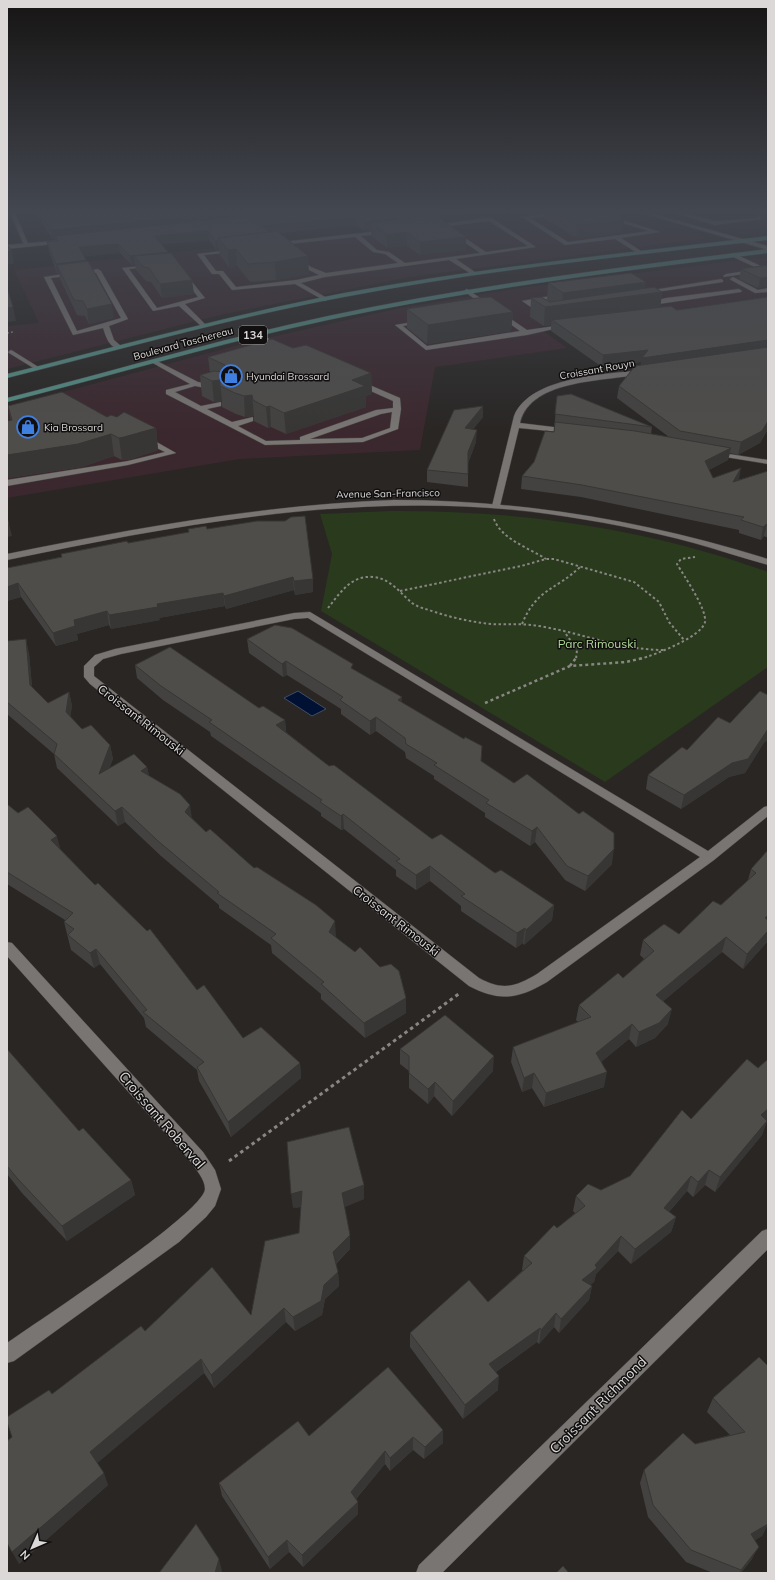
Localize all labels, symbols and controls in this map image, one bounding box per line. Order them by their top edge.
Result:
street label: Boulevard Taschereau [132,324,234,363]
road number: 134 [239,326,267,344]
street label: Croissant Rouyn [559,356,636,382]
shop icon: Hyundai Brossard [218,363,244,389]
place label: Hyundai Brossard [246,370,329,383]
shop icon: Kia Brossard [15,414,41,440]
place label: Kia Brossard [44,421,103,434]
street label: Avenue San-Francisco [336,486,440,501]
park label: Parc Rimouski [558,636,636,651]
street label: Croissant Rimouski [95,681,188,758]
street label: Croissant Rimouski [350,882,443,959]
street label: Croissant Roberval [115,1068,209,1172]
street label: Croissant Richmond [546,1353,650,1457]
north arrow [12,1528,52,1568]
text: N [17,1547,33,1563]

